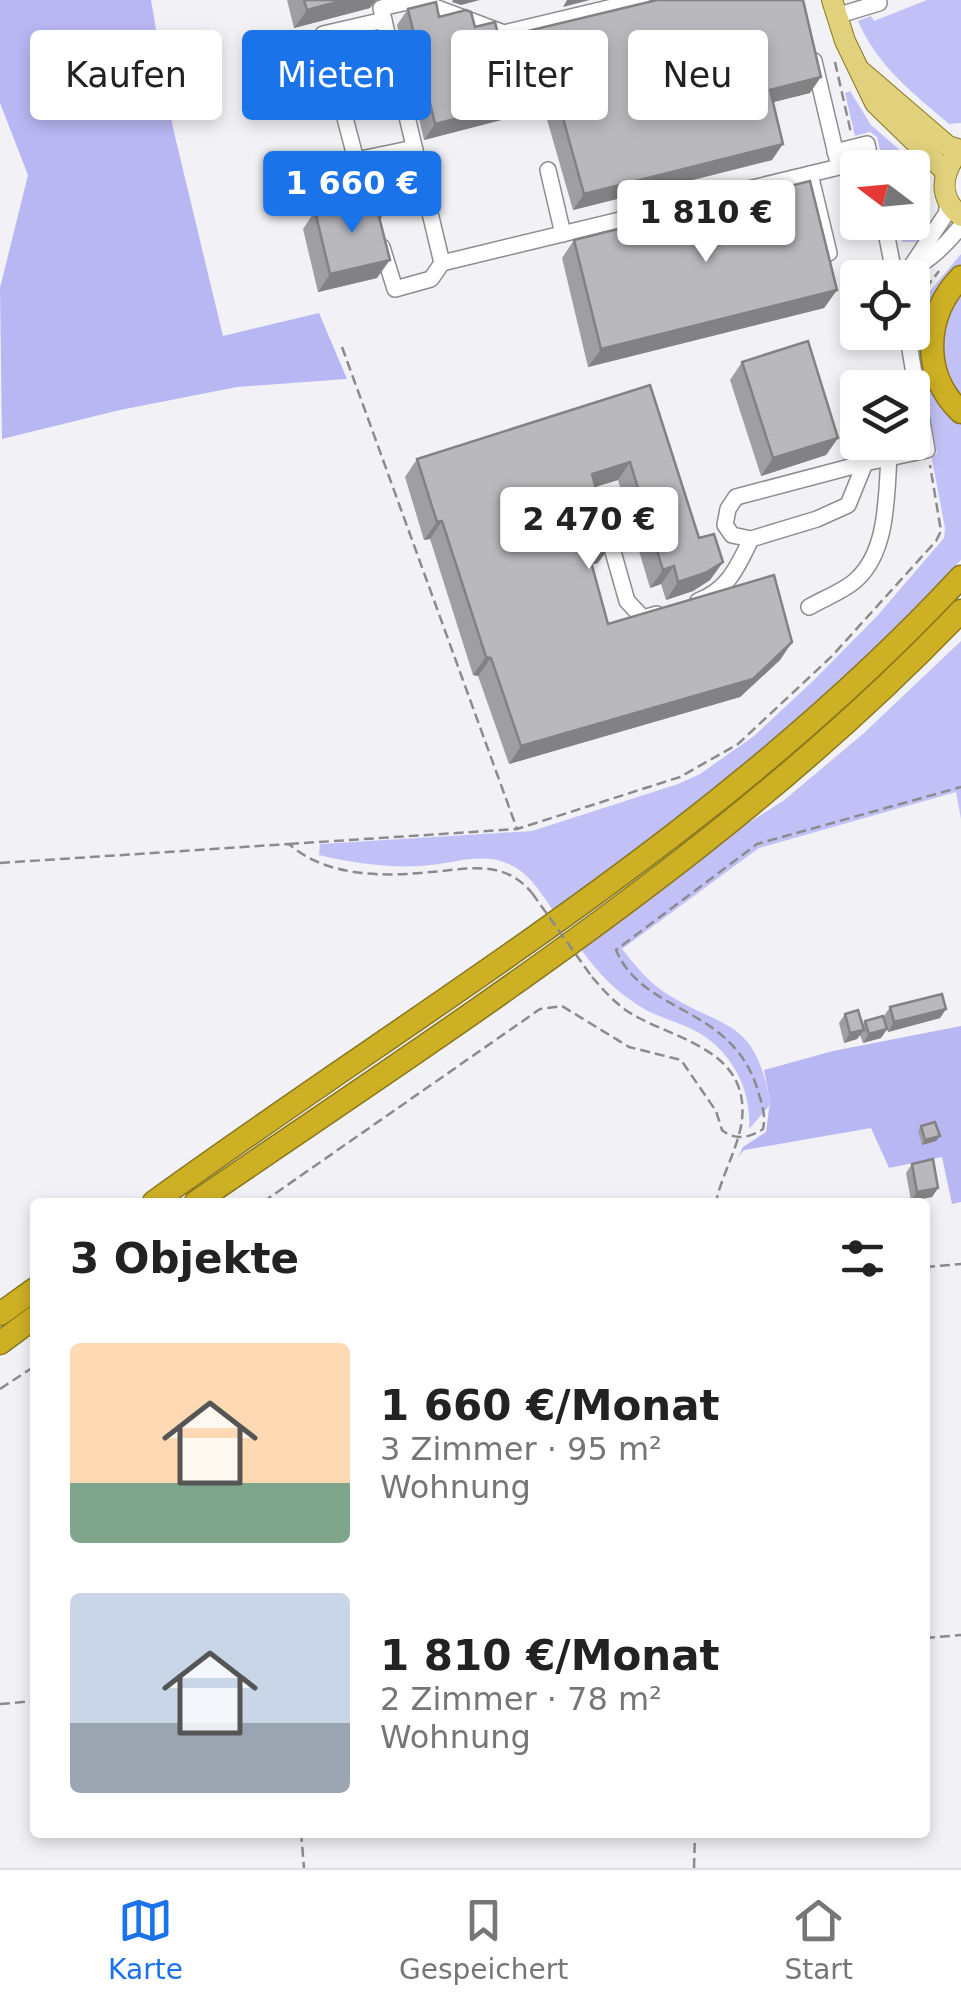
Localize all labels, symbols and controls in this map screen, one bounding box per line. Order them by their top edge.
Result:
chip: Kaufen [30,30,222,120]
chip: Mieten [242,30,431,120]
chip: Filter [451,30,608,120]
chip: Neu [628,30,768,120]
north arrow [840,150,930,240]
map controls [840,150,930,460]
pin: 1 660 € [260,151,444,236]
text: 1 660 € [285,164,419,202]
pin: 1 810 € [614,180,798,265]
text: 1 810 € [639,193,773,231]
button: locate [840,260,930,350]
button: layers [840,370,930,460]
pin: 2 470 € [497,487,681,572]
text: 2 470 € [522,500,656,538]
icon: filters [835,1231,890,1286]
text: 3 Objekte [70,1234,299,1283]
text: 1 660 €/Monat [380,1381,720,1430]
icon: home [150,1383,270,1503]
text: 3 Zimmer · 95 m² [380,1430,662,1468]
text: Wohnung [380,1468,531,1506]
text: 1 810 €/Monat [380,1631,720,1680]
icon: home [150,1633,270,1753]
text: 2 Zimmer · 78 m² [380,1680,662,1718]
text: Wohnung [380,1718,531,1756]
tab: Karte [108,1893,183,1986]
tab: Gespeichert [399,1893,568,1986]
tab: Start [784,1893,853,1986]

